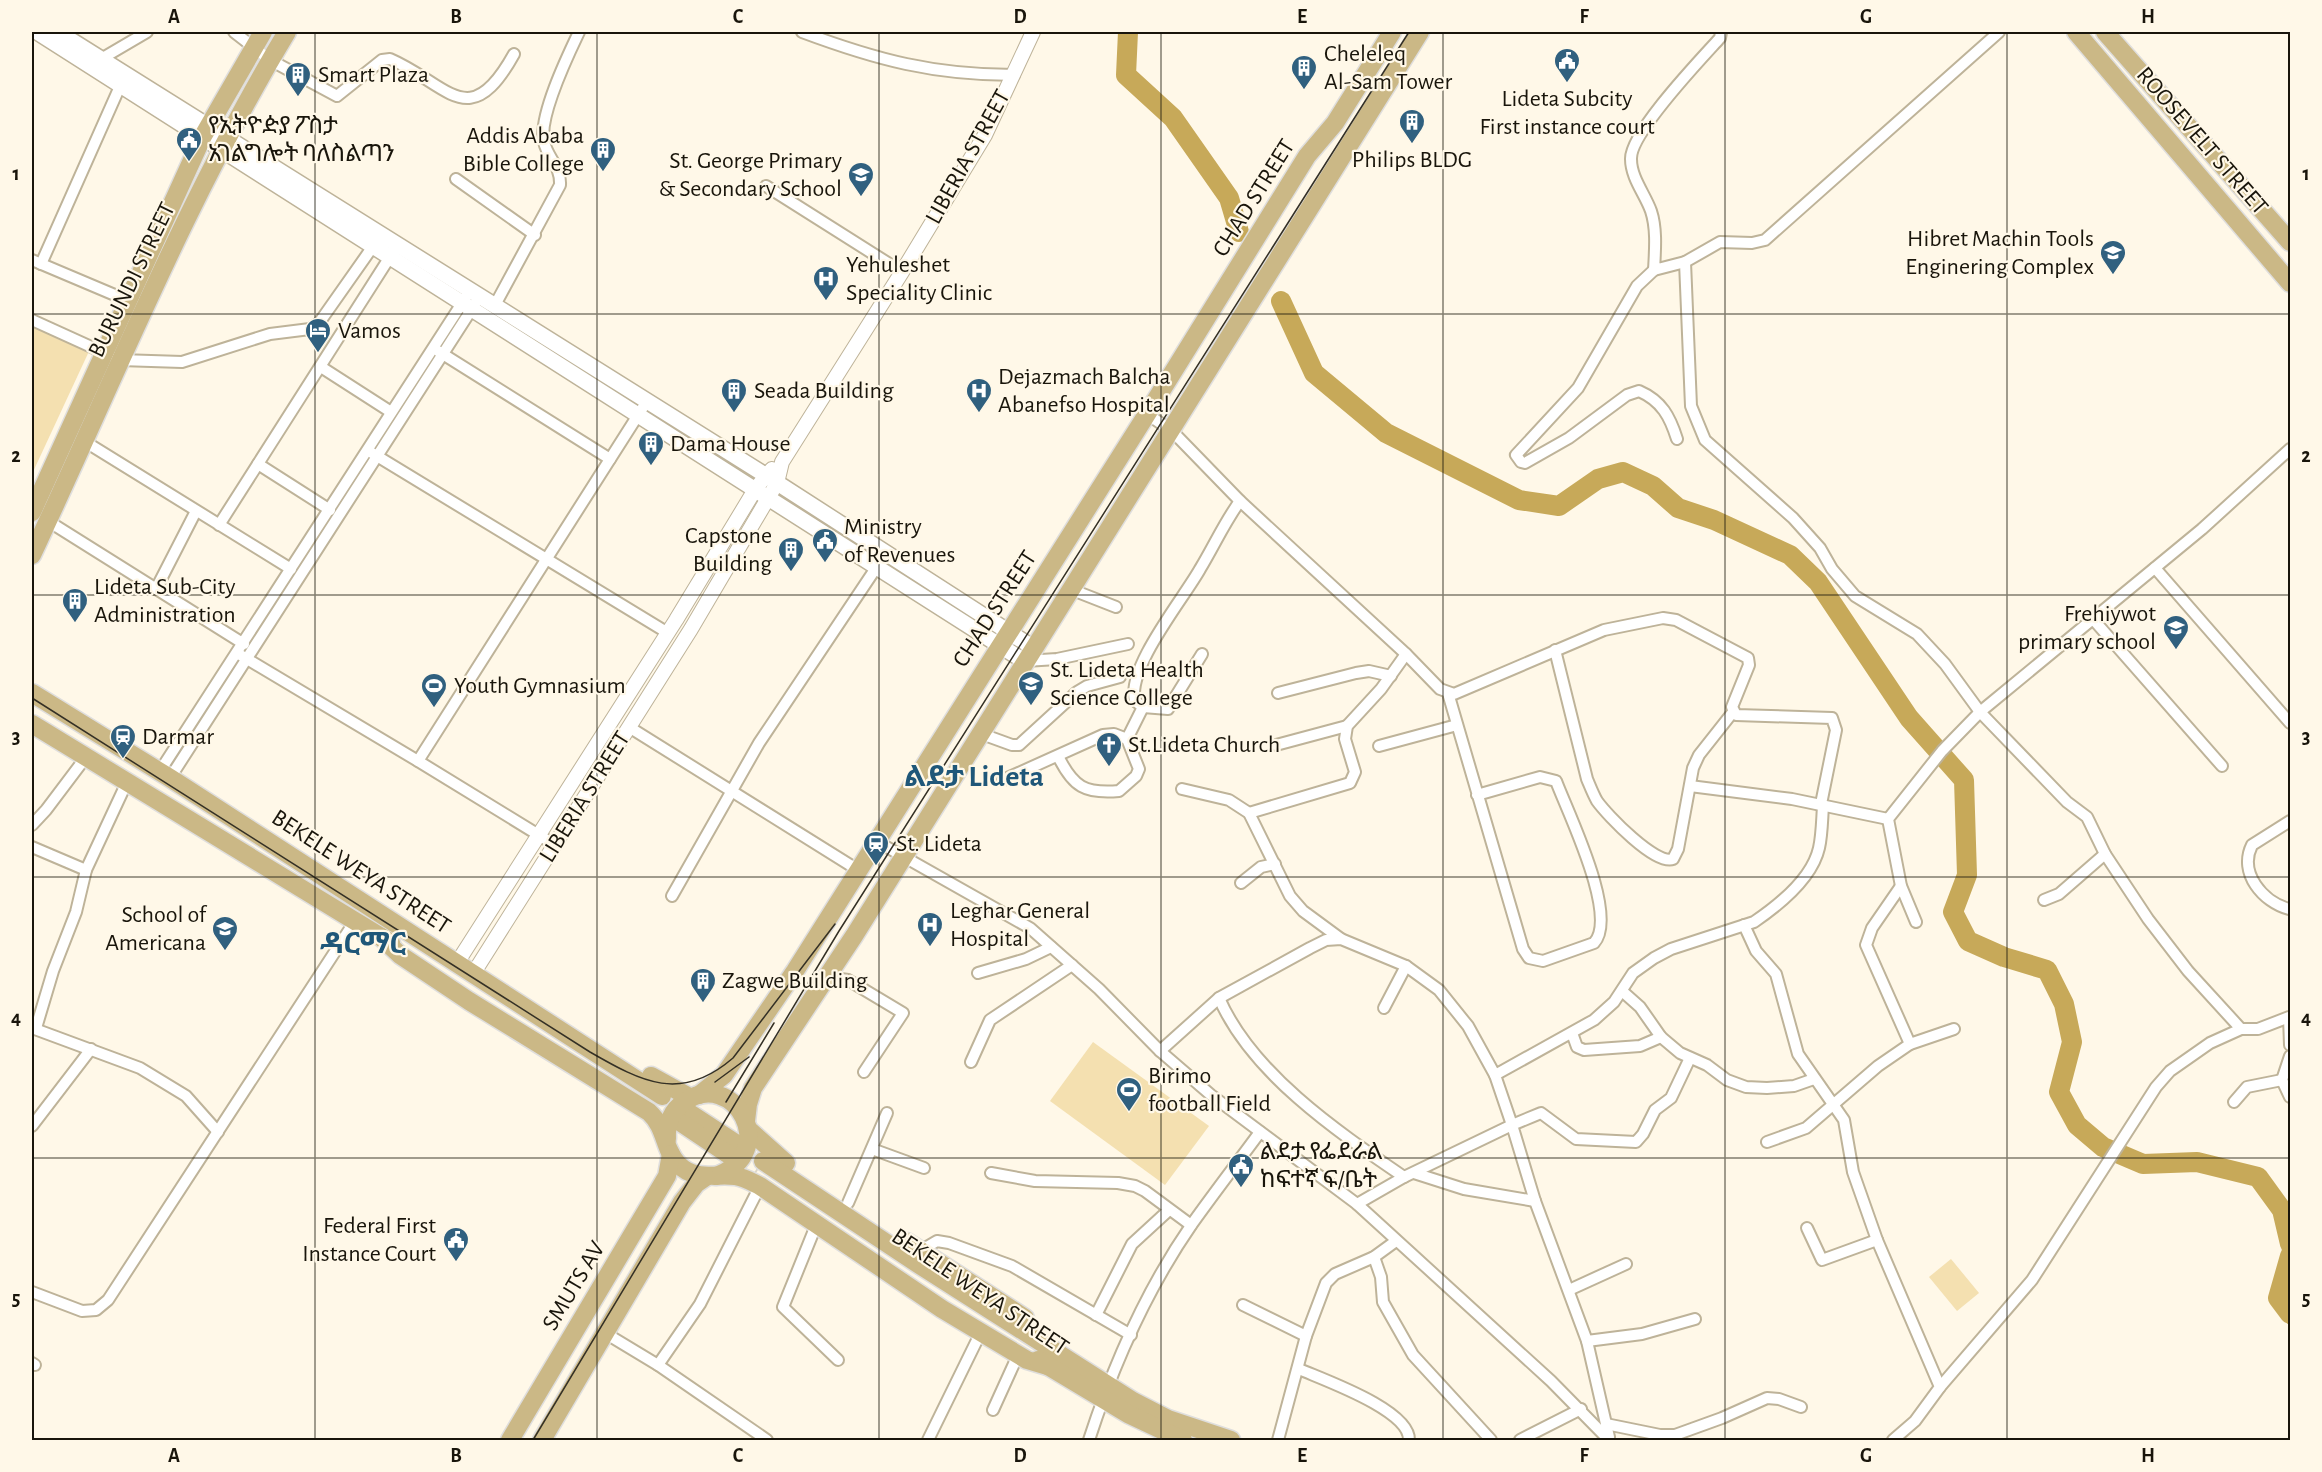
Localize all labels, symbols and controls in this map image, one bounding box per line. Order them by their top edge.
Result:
text: A [168,7,180,27]
text: B [450,7,462,27]
text: C [733,7,744,27]
text: D [1013,7,1027,27]
text: E [1297,7,1307,27]
text: F [1579,7,1589,27]
text: G [1860,7,1872,27]
text: H [2141,7,2155,27]
place label: Cheleleq Al-Sam Tower [1324,42,1453,94]
public building icon: Lideta Subcity First instance court [1552,46,1582,84]
building icon: Cheleleq Al-Sam Tower [1289,53,1319,91]
building icon: Smart Plaza [283,60,313,98]
place label: Smart Plaza [318,63,429,87]
street label: ROOSEVELT STREET [2132,63,2273,220]
street label: LIBERIA STREET [921,86,1015,228]
place label: Lideta Subcity First instance court [1479,87,1655,139]
building icon: Philips BLDG [1397,107,1427,145]
place label: የኢትዮዽያ ፖስታ አገልግሎት ባለስልጣን [208,113,395,166]
place label: Addis Ababa Bible College [463,124,584,176]
public building icon: የኢትዮዽያ ፖስታ አገልግሎት ባለስልጣን [174,125,204,163]
building icon: Addis Ababa Bible College [588,135,618,173]
street label: CHAD STREET [1209,135,1300,261]
place label: Philips BLDG [1352,148,1472,172]
place label: St. George Primary & Secondary School [659,149,842,201]
school or university icon: St. George Primary & Secondary School [846,160,876,198]
text: 1 [12,164,20,184]
text: 1 [2302,164,2310,184]
street label: BURUNDI STREET [84,199,180,361]
place label: Hibret Machin Tools Enginering Complex [1905,227,2095,279]
school or university icon: Hibret Machin Tools Enginering Complex [2098,238,2128,276]
place label: Yehuleshet Speciality Clinic [846,253,992,305]
hospital icon: Yehuleshet Speciality Clinic [811,264,841,302]
hotel icon: Vamos [303,316,333,354]
place label: Vamos [338,319,401,343]
place label: Dejazmach Balcha Abanefso Hospital [998,365,1171,417]
building icon: Seada Building [719,376,749,414]
hospital icon: Dejazmach Balcha Abanefso Hospital [964,376,994,414]
place label: Seada Building [754,379,894,403]
building icon: Dama House [636,429,666,467]
place label: Dama House [670,432,791,456]
text: 2 [11,446,21,466]
text: 2 [2301,446,2311,466]
place label: Ministry of Revenues [844,515,955,567]
place label: Capstone Building [685,524,772,576]
public building icon: Ministry of Revenues [810,526,840,564]
building icon: Capstone Building [776,535,806,573]
street label: CHAD STREET [949,546,1041,671]
place label: Lideta Sub-City Administration [94,575,236,627]
building icon: Lideta Sub-City Administration [60,586,90,624]
place label: Frehiywot primary school [2018,602,2156,654]
school or university icon: Frehiywot primary school [2161,613,2191,651]
place label: St. Lideta Health Science College [1050,658,1204,710]
school or university icon: St. Lideta Health Science College [1016,669,1046,707]
sports icon: Youth Gymnasium [419,671,449,709]
place label: Youth Gymnasium [454,674,626,698]
station icon: Darmar [108,722,138,760]
place label: Darmar [142,725,214,749]
text: 3 [12,727,20,747]
street label: LIBERIA STREET [535,727,635,867]
text: 3 [2302,727,2310,747]
church icon: St.Lideta Church [1094,730,1124,768]
place label: St.Lideta Church [1128,733,1280,757]
district label: ልደታ Lideta [904,762,1044,792]
street label: BEKELE WEYA STREET [267,805,455,939]
station icon: St. Lideta [861,829,891,867]
place label: St. Lideta [896,832,982,856]
place label: Leghar General Hospital [950,899,1090,951]
place label: School of Americana [105,903,208,955]
hospital icon: Leghar General Hospital [915,910,945,948]
school or university icon: School of Americana [210,914,240,952]
district label: ዳርማር [320,929,406,959]
building icon: Zagwe Building [688,966,718,1004]
place label: Zagwe Building [722,969,868,993]
text: 4 [11,1008,21,1028]
text: 4 [2301,1008,2311,1028]
place label: Birimo football Field [1148,1064,1271,1116]
sports icon: Birimo football Field [1114,1075,1144,1113]
place label: ልደታ የፌደራል ከፍተኛ ፍ/ቤት [1260,1140,1383,1192]
public building icon: ልደታ የፌደራል ከፍተኛ ፍ/ቤት [1226,1151,1256,1189]
place label: Federal First Instance Court [302,1214,436,1266]
street label: BEKELE WEYA STREET [887,1224,1073,1360]
public building icon: Federal First Instance Court [441,1225,471,1263]
street label: SMUTS AV [538,1237,610,1335]
text: 5 [12,1289,20,1309]
text: 5 [2302,1289,2310,1309]
text: A [168,1446,180,1466]
text: B [450,1446,462,1466]
text: C [733,1446,744,1466]
text: D [1013,1446,1027,1466]
text: E [1297,1446,1307,1466]
text: F [1579,1446,1589,1466]
text: G [1860,1446,1872,1466]
text: H [2141,1446,2155,1466]

